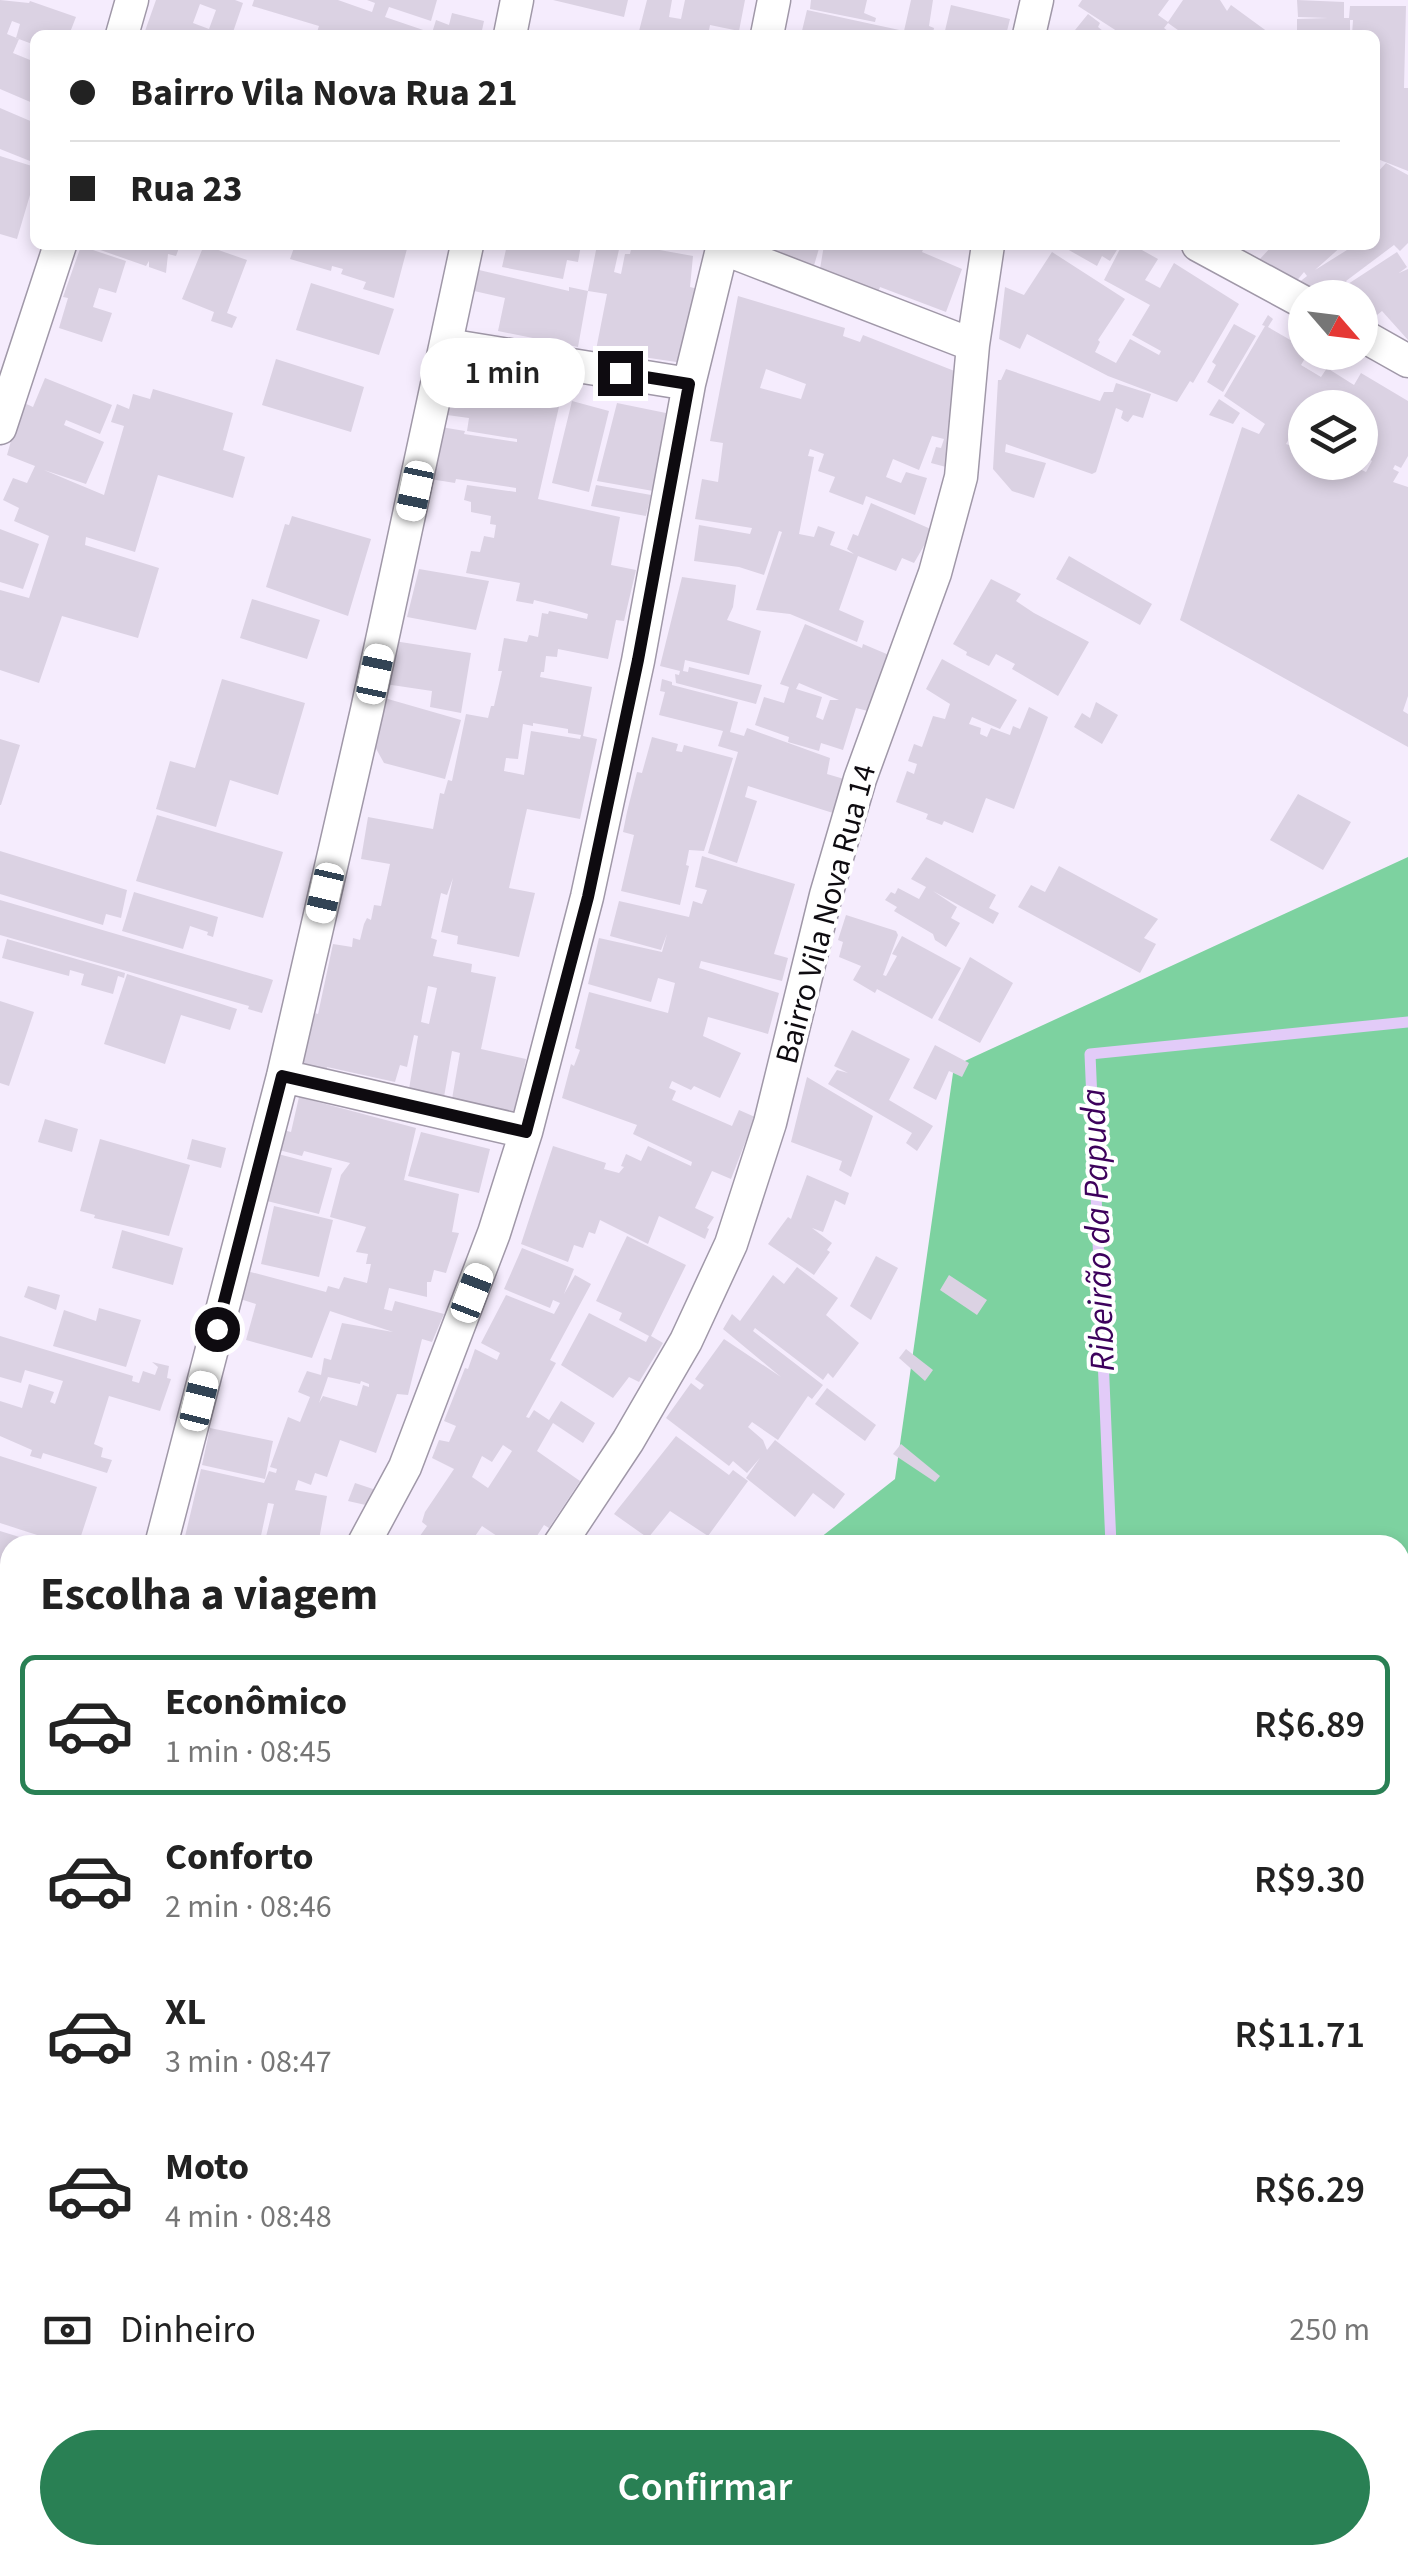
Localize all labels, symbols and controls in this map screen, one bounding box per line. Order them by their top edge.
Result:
text: Bairro Vila Nova Rua 21 [130,66,518,120]
text: Rua 23 [130,162,243,216]
north arrow [1288,280,1378,370]
map controls [1288,280,1378,480]
callout: 1 min [420,338,585,408]
text: 1 min [464,350,541,396]
route end [598,351,643,396]
button: layers [1288,390,1378,480]
car [394,459,436,523]
car [354,642,396,706]
street label: Bairro Vila Nova Rua 14 [764,759,888,1069]
car [304,860,346,926]
water label: Ribeirão da Papuda [1068,1088,1128,1372]
car [447,1260,497,1326]
route start [195,1307,240,1352]
car [177,1368,221,1434]
text: Escolha a viagem [40,1563,378,1627]
text: Econômico [165,1675,347,1729]
icon: car [45,1680,135,1770]
text: R$6.89 [1254,1698,1365,1752]
text: 1 min · 08:45 [165,1729,332,1775]
text: Conforto [165,1830,314,1884]
icon: car [45,1835,135,1925]
text: R$9.30 [1254,1853,1365,1907]
text: 2 min · 08:46 [165,1884,332,1930]
text: XL [165,1985,206,2039]
icon: car [45,1990,135,2080]
text: R$11.71 [1235,2008,1365,2062]
text: 3 min · 08:47 [165,2039,332,2085]
text: Moto [165,2140,249,2194]
icon: car [45,2145,135,2235]
text: R$6.29 [1254,2163,1365,2217]
text: 4 min · 08:48 [165,2194,332,2240]
icon: cash [40,2303,95,2358]
text: Dinheiro [120,2303,256,2357]
text: 250 m [1289,2307,1370,2353]
button: Confirmar [40,2430,1370,2545]

